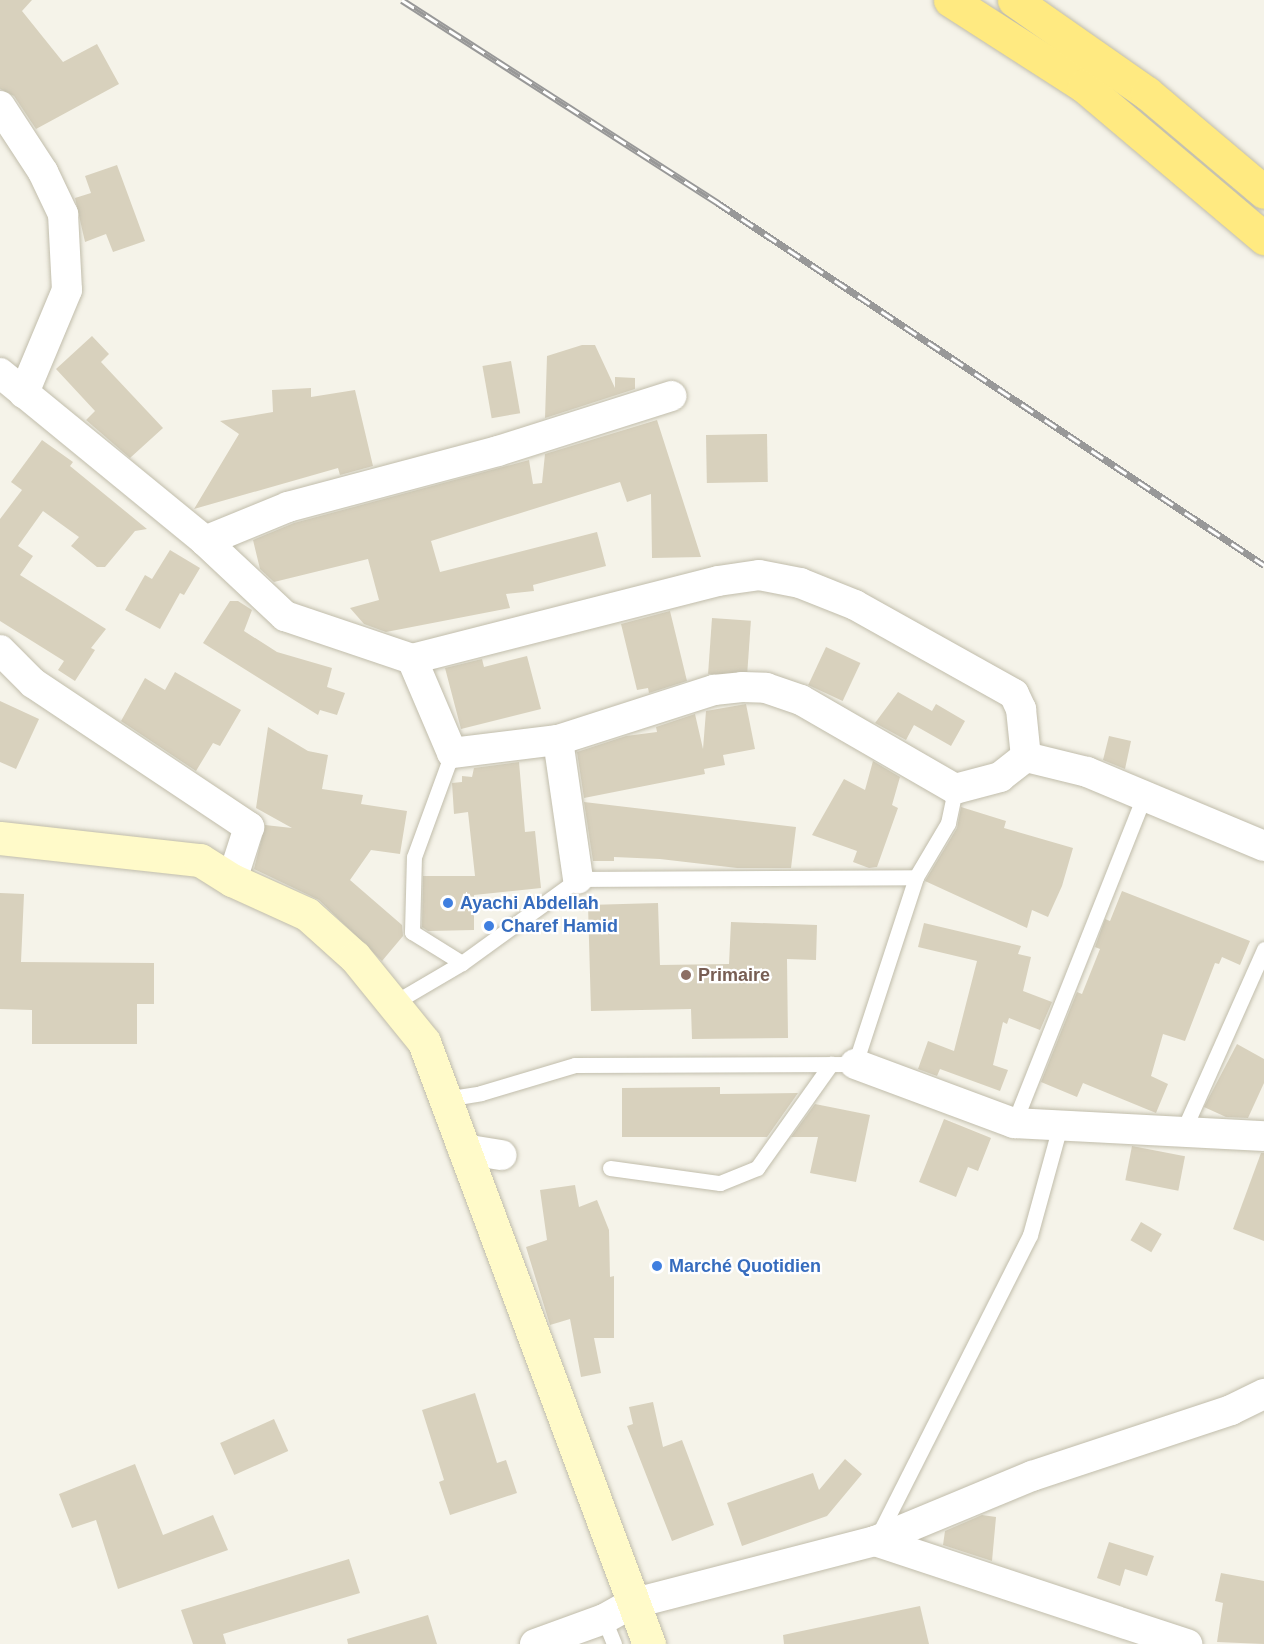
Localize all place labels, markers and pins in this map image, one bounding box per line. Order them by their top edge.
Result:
place label: Ayachi Abdellah [460,892,599,914]
marker: Ayachi Abdellah [441,896,455,910]
place label: Charef Hamid [501,915,618,937]
marker: Charef Hamid [482,919,496,933]
place label: Primaire [698,964,770,986]
marker: Primaire [679,968,693,982]
place label: Marché Quotidien [669,1255,821,1277]
marker: Marché Quotidien [650,1259,664,1273]

